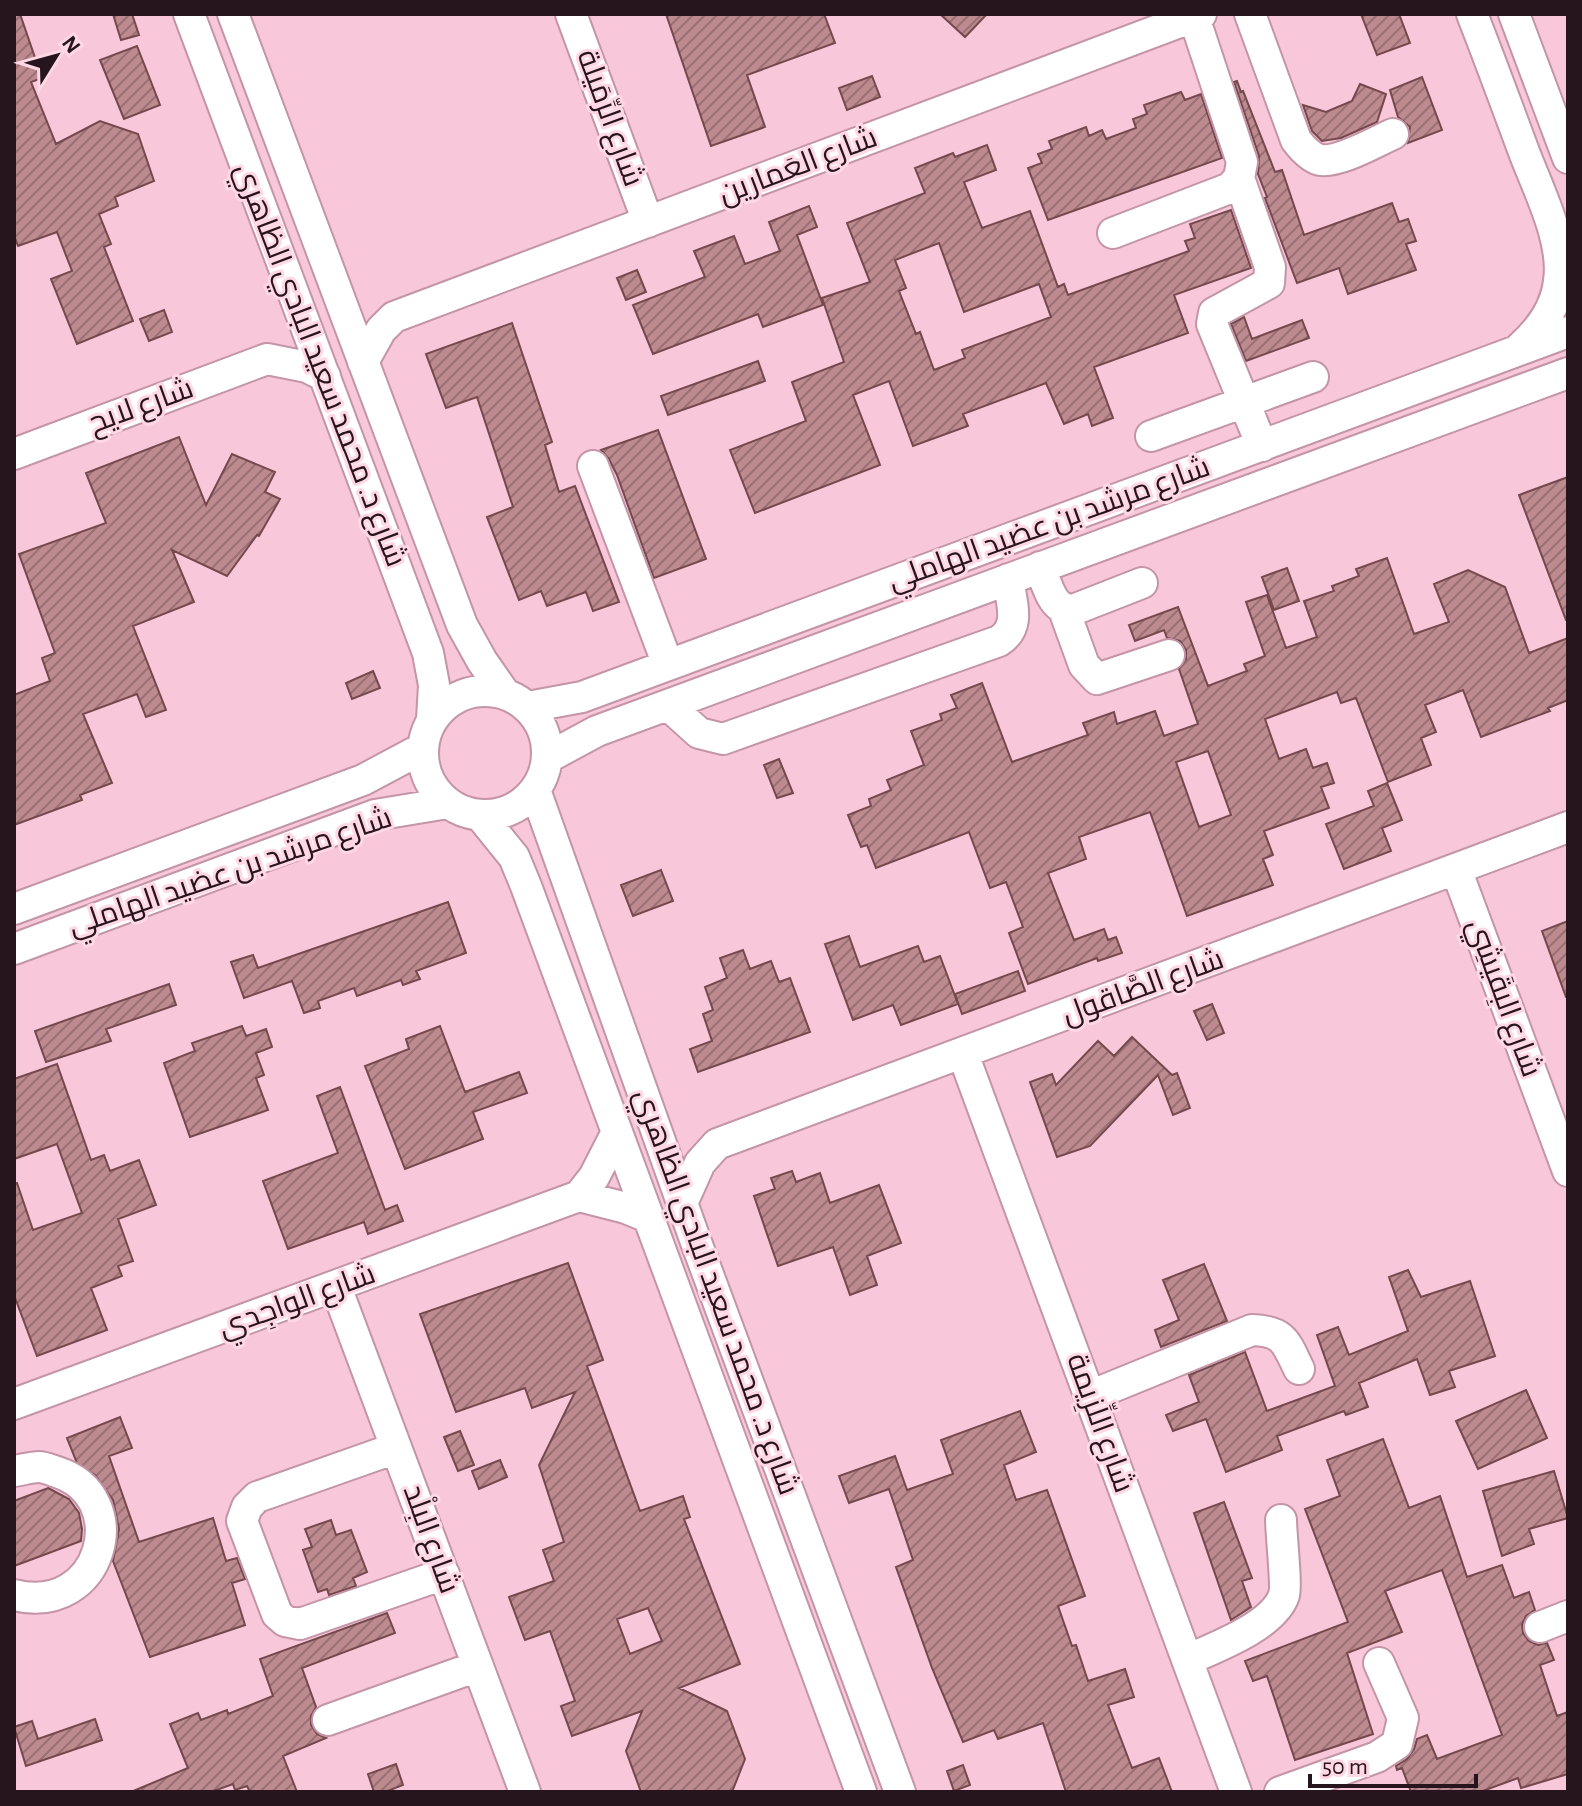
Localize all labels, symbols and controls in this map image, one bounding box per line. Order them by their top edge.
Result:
north arrow [16,16,96,96]
text: N [58,32,85,57]
street label: شارع الرِّمَيلة [568,45,650,192]
street label: شارع العَمارين [715,122,883,214]
street label: شارع د. محمد سعيد البادي الظاهري [223,159,411,573]
street label: شارع لايح [85,373,199,443]
street label: شارع مرشد بن عضيد الهاملي [884,452,1216,603]
street label: شارع مرشد بن عضيد الهاملي [64,802,398,948]
street label: شارع البِقَيشِي [1456,915,1546,1083]
street label: شارع الصَّاقول [1058,944,1229,1034]
street label: شارع د. محمد سعيد البادي الظاهري [622,1085,804,1501]
street label: شارع الواجِدي [215,1259,382,1350]
street label: شارع اللِّزِيمة [1056,1347,1146,1498]
street label: شارع البِلْد [394,1479,469,1599]
scale bar [1310,1738,1476,1788]
text: 50 m [1322,1755,1368,1779]

